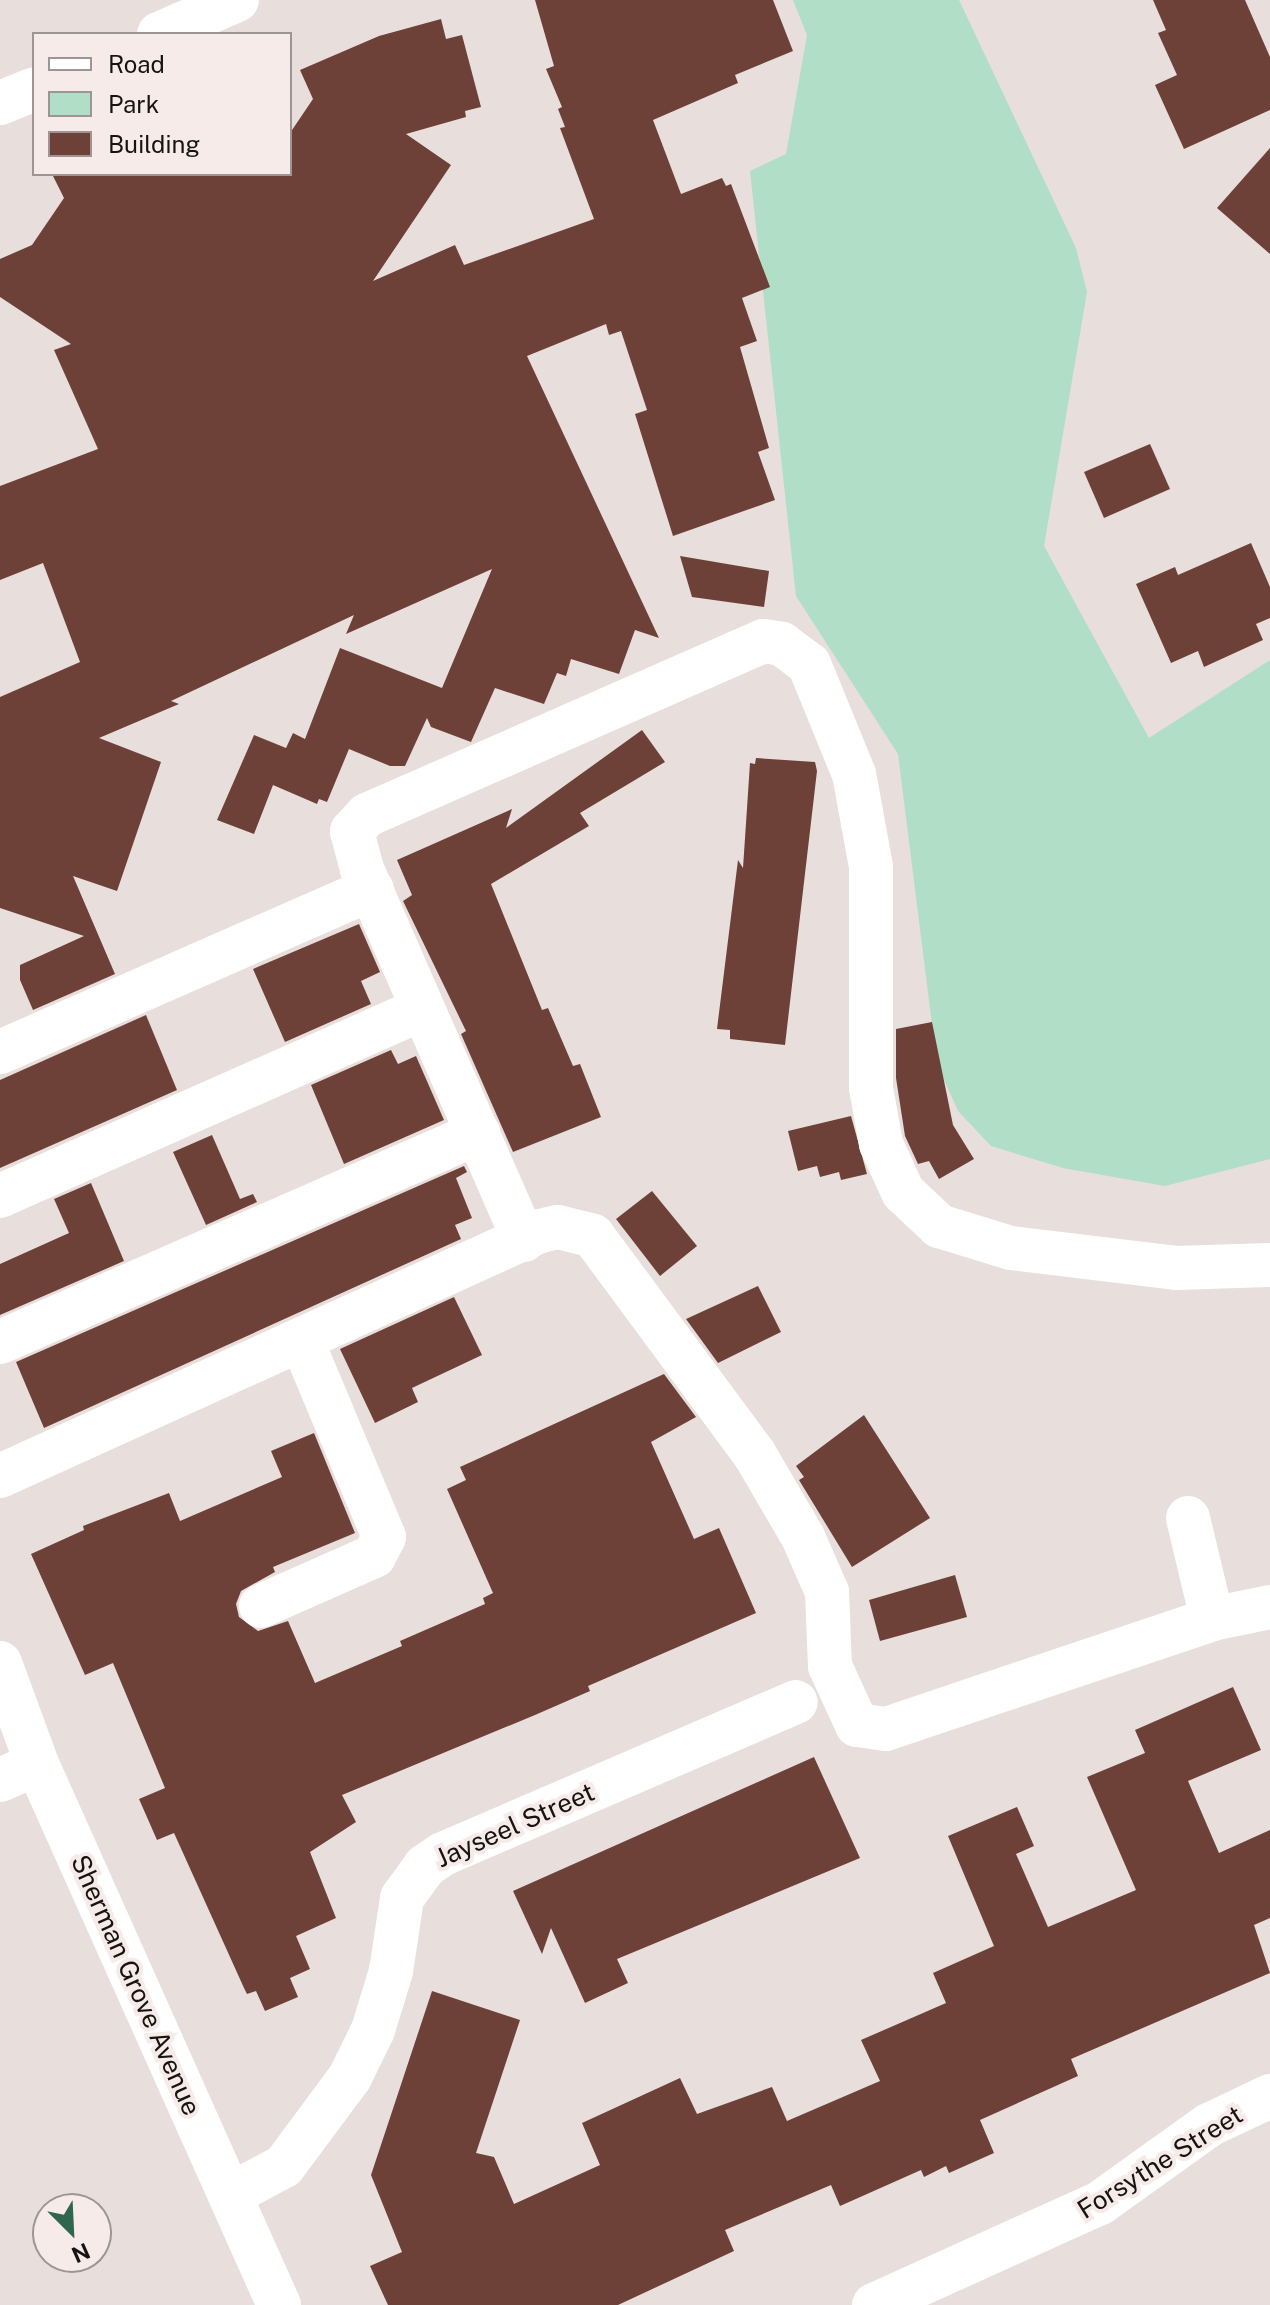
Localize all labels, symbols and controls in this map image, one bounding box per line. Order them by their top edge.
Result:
legend [32,32,292,176]
text: Road [108,50,165,78]
text: Park [108,90,159,118]
text: Building [108,130,200,158]
street label: Jayseel Street [431,1776,599,1874]
street label: Sherman Grove Avenue [64,1850,208,2120]
street label: Forsythe Street [1072,2099,1248,2225]
north arrow [32,2193,112,2273]
text: N [68,2238,94,2268]

